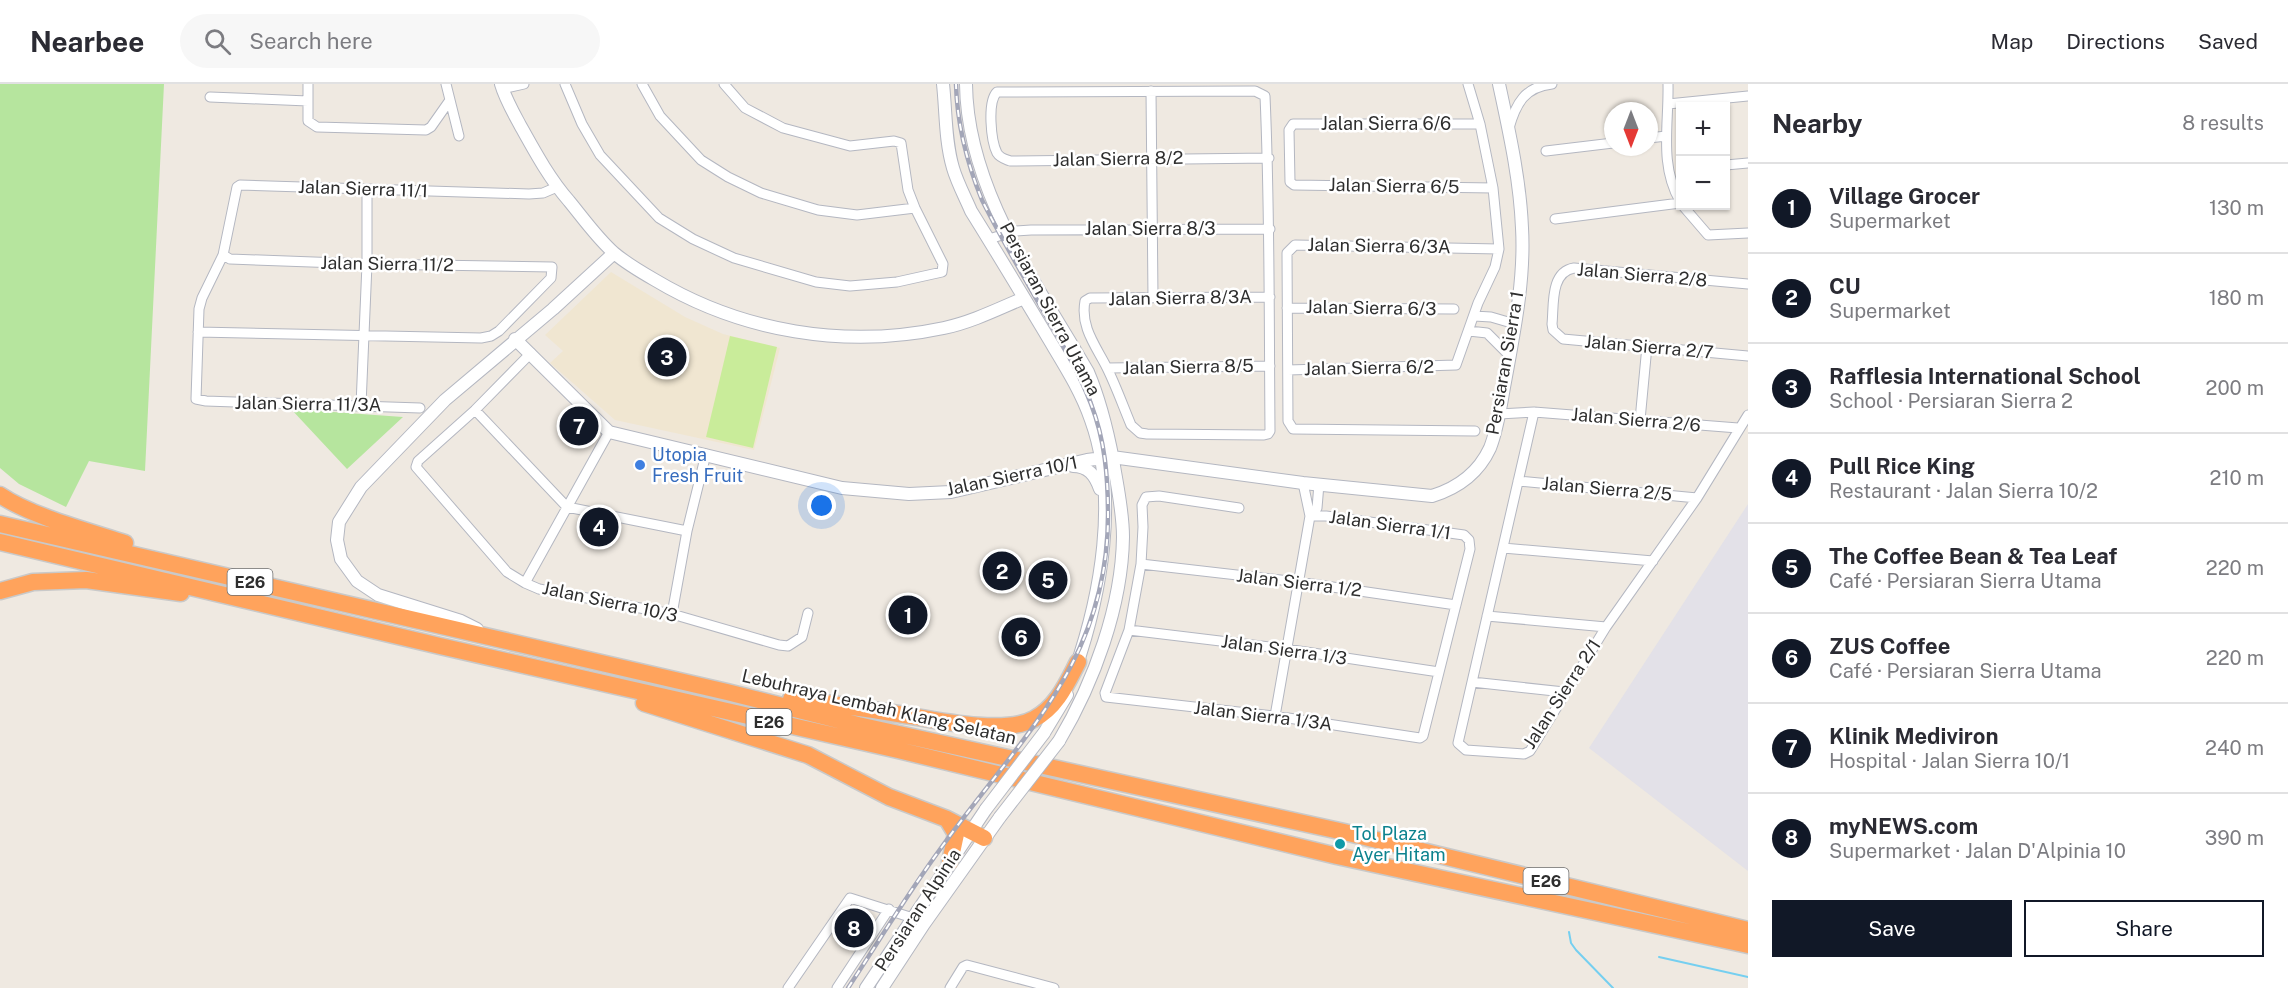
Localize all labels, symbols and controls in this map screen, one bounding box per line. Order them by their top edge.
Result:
search box [180,14,600,68]
text: Nearbee [30,25,144,58]
icon: search [201,25,234,58]
text: Search here [249,28,373,54]
text: Map [1991,29,2033,54]
text: Directions [2066,29,2165,54]
text: Saved [2198,29,2258,54]
north arrow [1604,102,1658,156]
map controls [1676,102,1730,210]
button: + [1676,102,1730,156]
text: Nearby [1772,108,1862,139]
text: 8 results [2182,111,2264,135]
street label: Jalan Sierra 6/6 [1321,113,1451,134]
street label: Jalan Sierra 8/2 [1053,147,1183,170]
button: − [1676,156,1730,210]
street label: Jalan Sierra 6/5 [1328,174,1460,197]
street label: Jalan Sierra 11/1 [298,176,428,201]
text: Village Grocer [1829,183,1980,209]
text: 1 [1787,196,1796,220]
text: 130 m [2209,196,2264,220]
text: Supermarket [1829,209,1951,233]
street label: Persiaran Sierra Utama [996,218,1105,399]
street label: Jalan Sierra 8/3 [1084,218,1216,239]
street label: Jalan Sierra 6/3A [1307,234,1451,257]
street label: Jalan Sierra 11/2 [320,252,454,275]
street label: Jalan Sierra 2/8 [1576,258,1708,291]
text: CU [1829,273,1861,299]
street label: Jalan Sierra 8/3A [1108,286,1252,309]
text: 2 [1785,286,1798,310]
text: 180 m [2209,286,2264,310]
street label: Persiaran Sierra 1 [1482,289,1527,436]
street label: Jalan Sierra 6/3 [1305,296,1437,319]
text: Supermarket [1829,299,1951,323]
street label: Jalan Sierra 2/7 [1584,330,1715,363]
pin: 3 [648,334,686,380]
street label: Jalan Sierra 8/5 [1122,355,1254,378]
street label: Jalan Sierra 6/2 [1304,356,1434,379]
text: Rafflesia International School [1829,363,2141,389]
text: 3 [1785,376,1798,400]
text: 200 m [2206,376,2264,400]
text: School · Persiaran Sierra 2 [1829,389,2073,413]
street label: Jalan Sierra 11/3A [234,392,382,415]
street label: Jalan Sierra 2/6 [1570,403,1702,436]
pin: 7 [560,404,598,448]
place label: Utopia Fresh Fruit [652,444,743,486]
street label: Jalan Sierra 10/1 [944,451,1080,500]
text: Pull Rice King [1829,453,1975,479]
marker: Utopia Fresh Fruit [633,458,647,472]
text: 4 [1785,466,1798,490]
text: 210 m [2210,466,2264,490]
street label: Jalan Sierra 2/5 [1541,472,1673,505]
text: Restaurant · Jalan Sierra 10/2 [1829,479,2098,503]
your location [807,491,836,520]
pin: 4 [580,504,618,550]
street label: Jalan Sierra 1/1 [1328,506,1452,543]
text: The Coffee Bean & Tea Leaf [1829,543,2117,569]
pin: 2 [982,548,1022,594]
text: 5 [1785,556,1798,580]
text: 220 m [2206,556,2264,580]
pin: 5 [1028,558,1068,602]
street label: Jalan Sierra 1/2 [1235,564,1363,601]
road number: E26 [228,569,272,595]
text: Café · Persiaran Sierra Utama [1829,569,2101,593]
street label: Jalan Sierra 10/3 [541,577,680,626]
pin: 1 [888,592,928,638]
pin: 6 [1002,614,1040,660]
street label: Jalan Sierra 1/3 [1220,630,1348,669]
text: ZUS Coffee [1829,633,1951,659]
street label: Jalan Sierra 2/1 [1518,635,1605,752]
text: 6 [1785,646,1798,670]
text: 220 m [2206,646,2264,670]
text: Café · Persiaran Sierra Utama [1829,659,2101,683]
street label: Lebuhraya Lembah Klang Selatan [740,665,1018,748]
street label: Jalan Sierra 1/3A [1193,697,1334,734]
road number: E26 [746,709,792,735]
text: Klinik Mediviron [1829,723,1999,749]
text: 7 [1785,736,1798,760]
text: 240 m [2205,736,2264,760]
text: Hospital · Jalan Sierra 10/1 [1829,749,2070,773]
text: myNEWS.com [1829,813,1978,839]
place label: Tol Plaza Ayer Hitam [1352,823,1445,865]
text: 8 [1785,826,1798,850]
text: 390 m [2205,826,2264,850]
marker: Tol Plaza Ayer Hitam [1333,837,1347,851]
text: Supermarket · Jalan D'Alpinia 10 [1829,839,2126,863]
street label: Persiaran Alpinia [870,845,965,975]
road number: E26 [1524,868,1568,894]
button: Save [1772,900,2012,957]
button: Share [2024,900,2264,957]
pin: 8 [834,906,874,950]

